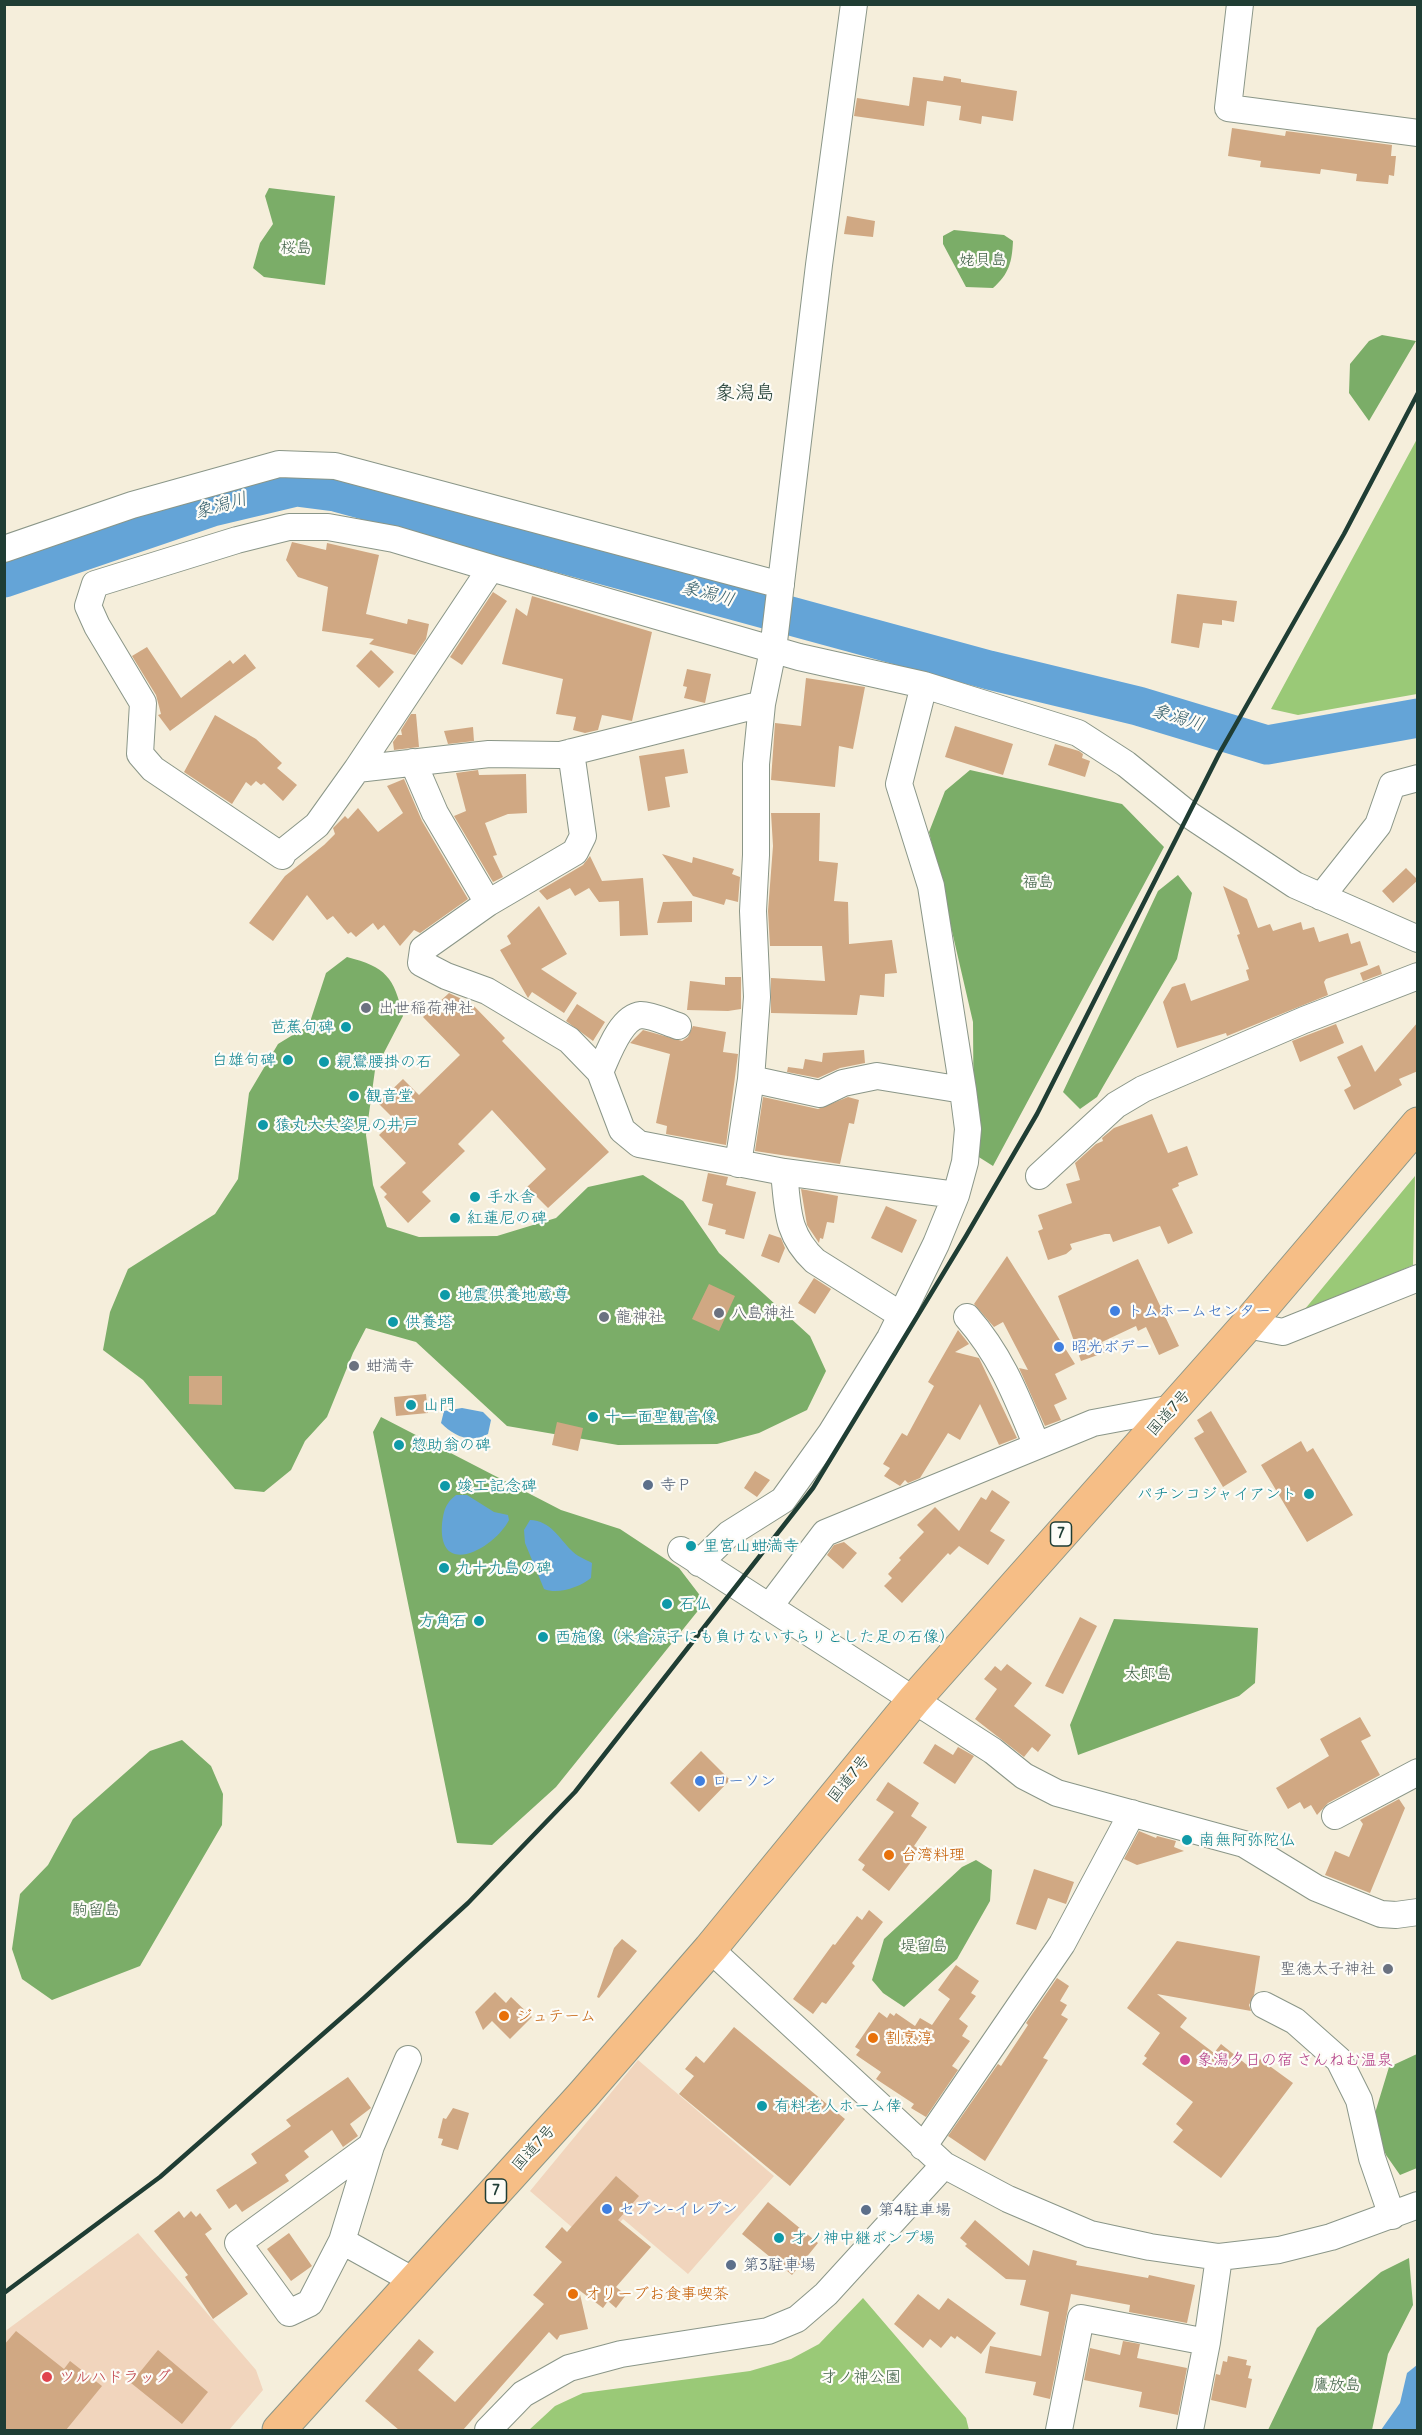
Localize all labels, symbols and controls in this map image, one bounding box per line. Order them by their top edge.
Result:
park label: 桜島 [280,238,312,258]
park label: 姥貝島 [959,250,1007,270]
district label: 象潟島 [715,381,775,405]
water label: 象潟川 [192,488,250,524]
water label: 象潟川 [679,577,737,611]
water label: 象潟川 [1149,700,1207,736]
park label: 福島 [1022,872,1054,892]
place label: 出世稲荷神社 [378,998,474,1018]
marker: 出世稲荷神社 [359,1001,373,1015]
place label: 芭蕉句碑 [270,1017,334,1037]
marker: 芭蕉句碑 [339,1020,353,1034]
place label: 白雄句碑 [212,1050,276,1070]
place label: 親鸞腰掛の石 [336,1052,432,1072]
marker: 白雄句碑 [281,1053,295,1067]
marker: 親鸞腰掛の石 [317,1055,331,1069]
place label: 観音堂 [366,1086,414,1106]
marker: 観音堂 [347,1089,361,1103]
place label: 猿丸大夫姿見の井戸 [275,1115,419,1135]
marker: 猿丸大夫姿見の井戸 [256,1118,270,1132]
place label: 手水舎 [487,1187,535,1207]
marker: 手水舎 [468,1190,482,1204]
place label: 紅蓮尼の碑 [467,1208,547,1228]
marker: 紅蓮尼の碑 [448,1211,462,1225]
place label: 地震供養地蔵尊 [457,1285,569,1305]
marker: 地震供養地蔵尊 [438,1288,452,1302]
place label: トムホームセンター [1127,1301,1271,1321]
place label: 八島神社 [731,1303,795,1323]
marker: トムホームセンター [1108,1304,1122,1318]
marker: 八島神社 [712,1306,726,1320]
place label: 龍神社 [616,1307,664,1327]
marker: 龍神社 [597,1310,611,1324]
place label: 供養塔 [405,1312,453,1332]
marker: 供養塔 [386,1315,400,1329]
place label: 昭光ボデー [1071,1337,1151,1357]
marker: 昭光ボデー [1052,1340,1066,1354]
place label: 蚶満寺 [366,1356,414,1376]
marker: 蚶満寺 [347,1359,361,1373]
street label: 国道7号 [1143,1386,1195,1440]
place label: 山門 [423,1395,455,1415]
marker: 山門 [404,1398,418,1412]
place label: 十一面聖観音像 [605,1407,717,1427]
marker: 十一面聖観音像 [586,1410,600,1424]
place label: 惣助翁の碑 [411,1435,491,1455]
marker: 惣助翁の碑 [392,1438,406,1452]
place label: 寺Ｐ [660,1475,692,1495]
place label: 竣工記念碑 [457,1476,537,1496]
marker: 寺Ｐ [641,1478,655,1492]
marker: 竣工記念碑 [438,1479,452,1493]
place label: パチンコジャイアント [1137,1484,1297,1504]
marker: パチンコジャイアント [1302,1487,1316,1501]
road number: 7 [1050,1522,1072,1546]
place label: 里宮山蚶満寺 [703,1536,799,1556]
marker: 里宮山蚶満寺 [684,1539,698,1553]
place label: 九十九島の碑 [456,1558,552,1578]
marker: 九十九島の碑 [437,1561,451,1575]
place label: 石仏 [679,1594,711,1614]
marker: 石仏 [660,1597,674,1611]
place label: 方角石 [419,1611,467,1631]
marker: 方角石 [472,1614,486,1628]
place label: 西施像（米倉涼子にも負けないすらりとした足の石像） [555,1627,955,1647]
marker: 西施像（米倉涼子にも負けないすらりとした足の石像） [536,1630,550,1644]
park label: 太郎島 [1124,1664,1172,1684]
street label: 国道7号 [824,1751,874,1807]
place label: ローソン [712,1771,776,1791]
marker: ローソン [693,1774,707,1788]
place label: 南無阿弥陀仏 [1199,1830,1295,1850]
marker: 南無阿弥陀仏 [1180,1833,1194,1847]
place label: 台湾料理 [901,1845,965,1865]
marker: 台湾料理 [882,1848,896,1862]
park label: 駒留島 [72,1900,120,1920]
park label: 堤留島 [900,1936,948,1956]
place label: 聖徳太子神社 [1280,1959,1376,1979]
marker: 聖徳太子神社 [1381,1962,1395,1976]
place label: ジュテーム [516,2006,596,2026]
marker: ジュテーム [497,2009,511,2023]
place label: 割烹淳 [885,2028,933,2048]
marker: 割烹淳 [866,2031,880,2045]
place label: 象潟夕日の宿 さんねむ温泉 [1197,2050,1393,2070]
marker: 象潟夕日の宿 さんねむ温泉 [1178,2053,1192,2067]
place label: 有料老人ホーム倖 [774,2096,902,2116]
marker: 有料老人ホーム倖 [755,2099,769,2113]
street label: 国道7号 [508,2121,560,2175]
road number: 7 [486,2179,506,2203]
place label: セブン-イレブン [619,2199,738,2219]
place label: 第4駐車場 [878,2200,951,2220]
marker: セブン-イレブン [600,2202,614,2216]
marker: 第4駐車場 [859,2203,873,2217]
place label: 才ノ神中継ポンプ場 [791,2228,935,2248]
marker: 才ノ神中継ポンプ場 [772,2231,786,2245]
place label: 第3駐車場 [743,2255,816,2275]
marker: 第3駐車場 [724,2258,738,2272]
place label: オリーブお食事喫茶 [585,2284,729,2304]
marker: オリーブお食事喫茶 [566,2287,580,2301]
place label: ツルハドラッグ [59,2367,171,2387]
park label: 才ノ神公園 [821,2367,901,2387]
marker: ツルハドラッグ [40,2370,54,2384]
park label: 鷹放島 [1313,2375,1361,2395]

